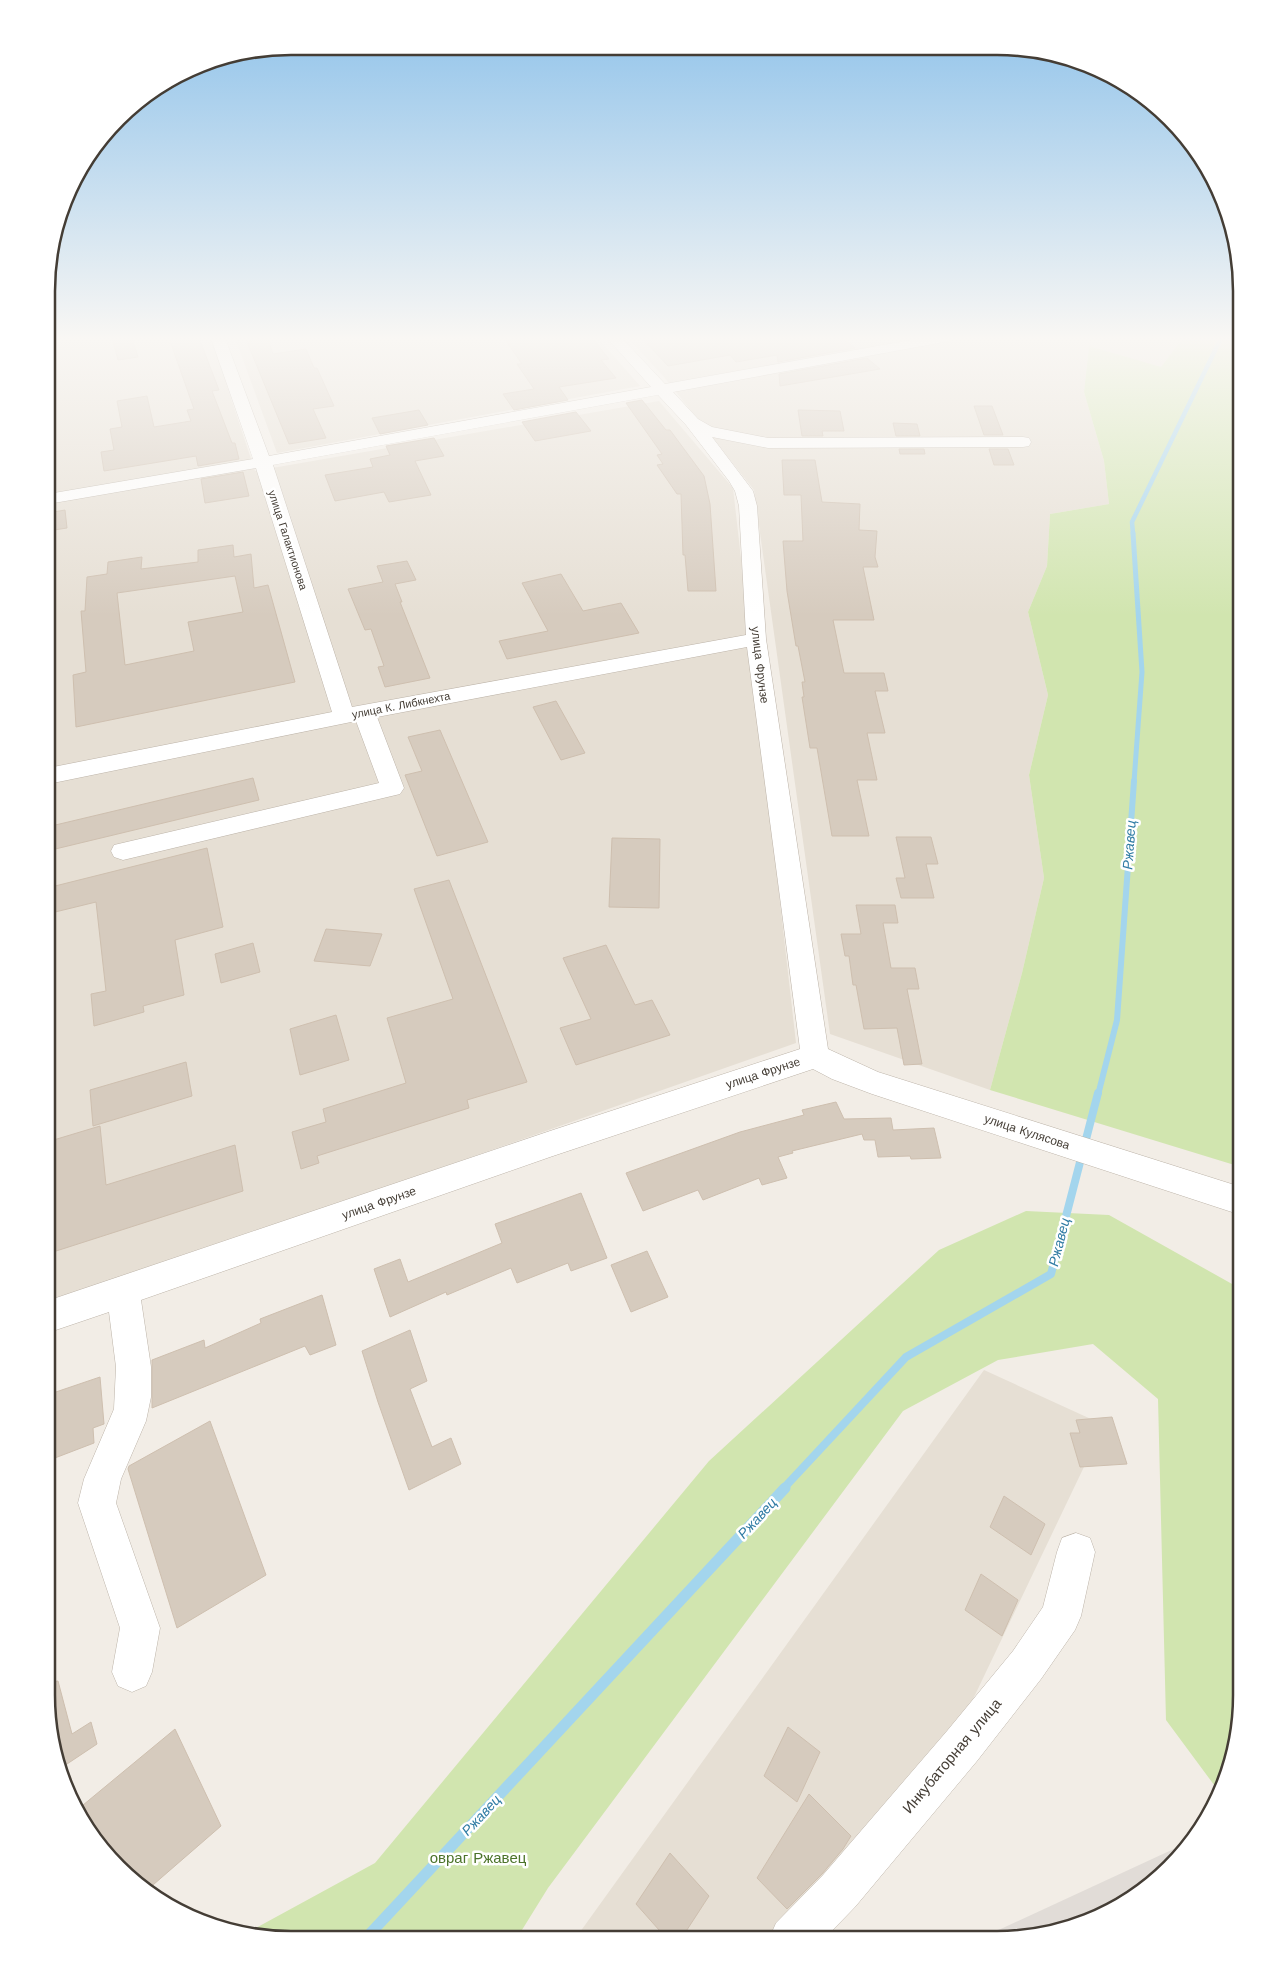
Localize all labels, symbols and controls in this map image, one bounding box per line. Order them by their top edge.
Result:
street label: улица Галактионова [265,489,310,593]
street label: улица Фрунзе [748,626,772,705]
street label: улица К. Либкнехта [351,689,452,721]
water label: Ржавец [1119,820,1139,870]
street label: улица Фрунзе [724,1054,802,1092]
street label: улица Кулясова [983,1112,1072,1153]
street label: улица Фрунзе [340,1184,418,1222]
water label: Ржавец [1045,1216,1073,1268]
water label: Ржавец [734,1494,780,1542]
street label: Инкубаторная улица [899,1694,1006,1817]
water label: Ржавец [458,1791,504,1839]
park label: овраг Ржавец [430,1849,527,1867]

